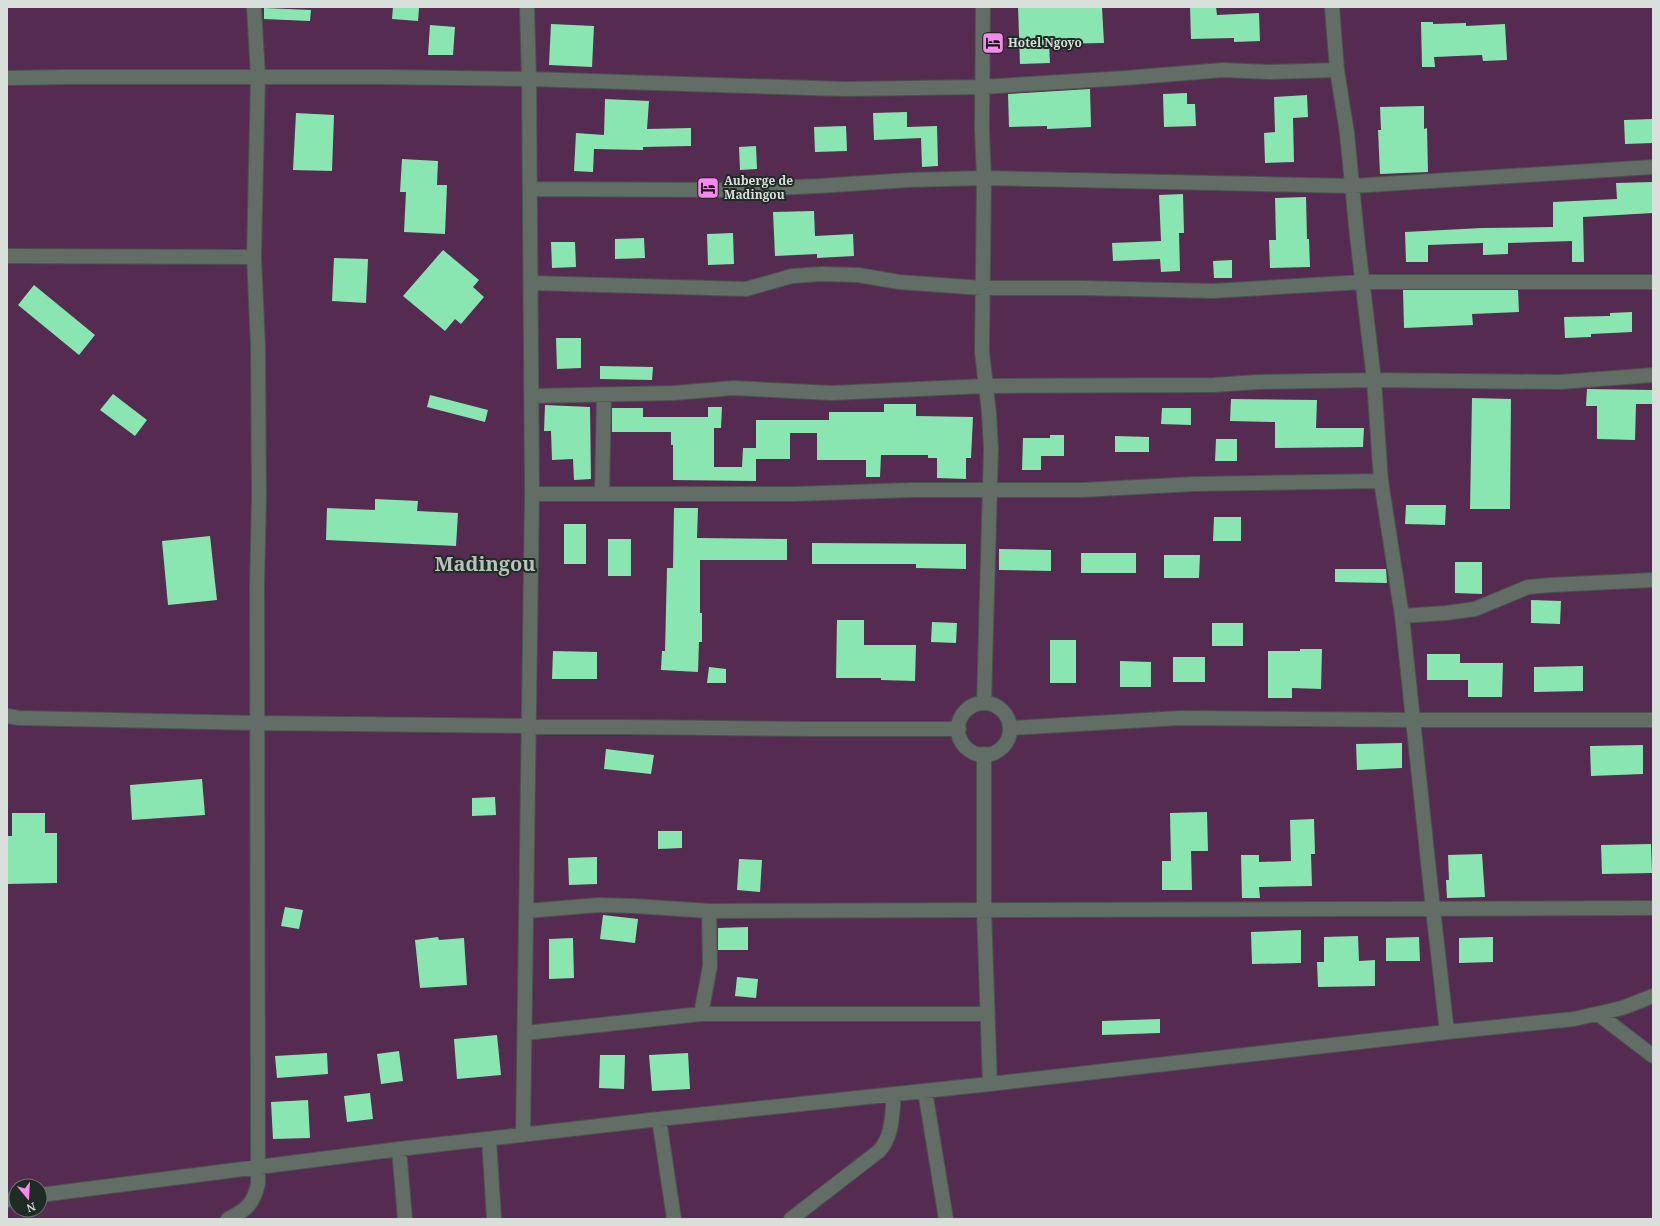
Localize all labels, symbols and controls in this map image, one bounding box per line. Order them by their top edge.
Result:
hotel icon: Hotel Ngoyo [980,30,1006,56]
place label: Hotel Ngoyo [1008,34,1082,51]
place label: Auberge de Madingou [724,172,793,203]
hotel icon: Auberge de Madingou [695,175,721,201]
district label: Madingou [434,550,536,577]
north arrow [8,1178,48,1218]
text: N [24,1200,38,1217]

